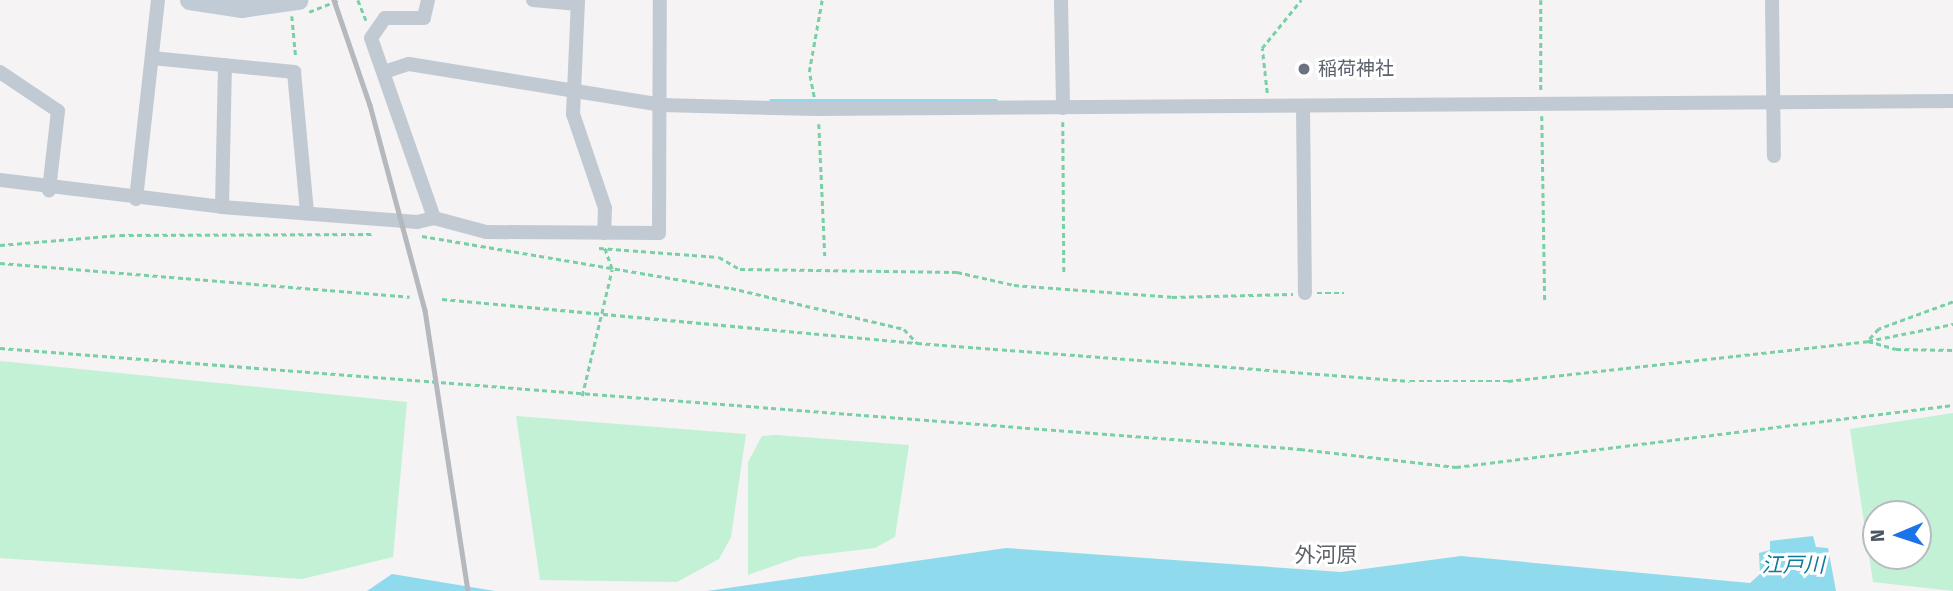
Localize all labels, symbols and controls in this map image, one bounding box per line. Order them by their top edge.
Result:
place label: 稲荷神社 [1318,58,1394,80]
marker: 稲荷神社 [1296,61,1312,77]
north arrow [1862,500,1932,570]
text: N [1866,529,1889,542]
district label: 外河原 [1295,542,1357,568]
water label: 江戸川 [1762,552,1824,578]

